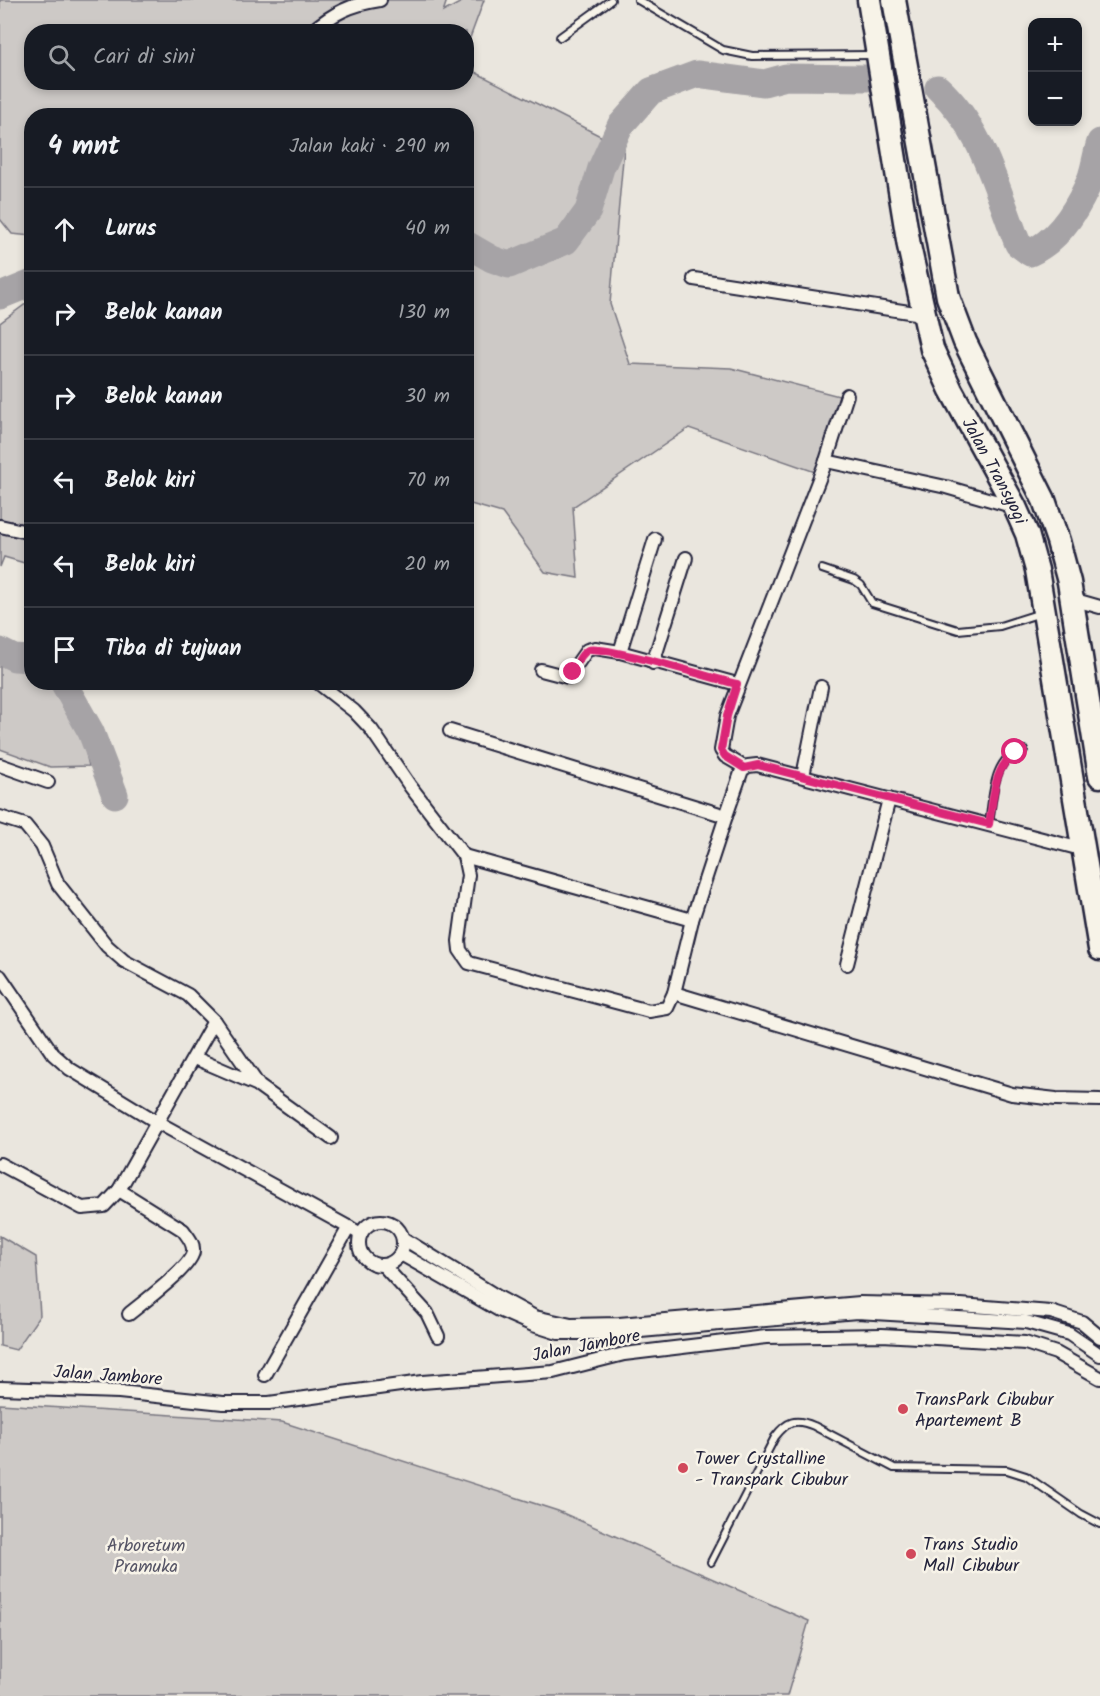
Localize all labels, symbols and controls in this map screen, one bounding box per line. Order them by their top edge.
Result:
map controls [1028,18,1082,126]
button: + [1028,18,1082,72]
search box [24,24,474,90]
text: Cari di sini [93,40,194,75]
icon: search [45,41,78,74]
button: − [1028,72,1082,126]
text: 4 mnt [48,126,120,168]
text: Jalan kaki · 290 m [289,131,450,163]
text: Lurus [105,212,157,247]
icon: ahead [48,213,81,246]
text: 40 m [405,213,450,245]
text: Belok kanan [105,296,222,331]
icon: right [48,297,81,330]
text: 130 m [398,297,450,329]
text: Belok kanan [105,380,222,415]
icon: right [48,381,81,414]
text: 30 m [405,381,450,413]
street label: Jalan Transyogi [953,413,1034,530]
text: Belok kiri [105,464,195,499]
icon: left [48,465,81,498]
text: 70 m [407,465,450,497]
text: Belok kiri [105,548,195,583]
icon: left [48,549,81,582]
text: 20 m [404,549,450,581]
text: Tiba di tujuan [105,632,241,667]
icon: arrive [48,633,81,666]
route end [559,658,585,684]
route start [1001,738,1027,764]
street label: Jalan Jambore [530,1322,643,1371]
street label: Jalan Jambore [52,1358,163,1395]
place label: TransPark Cibubur Apartement B [915,1386,1054,1436]
marker: TransPark Cibubur Apartement B [896,1402,910,1416]
place label: Tower Crystalline - Transpark Cibubur [695,1445,849,1495]
marker: Tower Crystalline - Transpark Cibubur [676,1461,690,1475]
place label: Trans Studio Mall Cibubur [923,1531,1020,1581]
park label: Arboretum Pramuka [107,1532,185,1582]
marker: Trans Studio Mall Cibubur [904,1547,918,1561]

